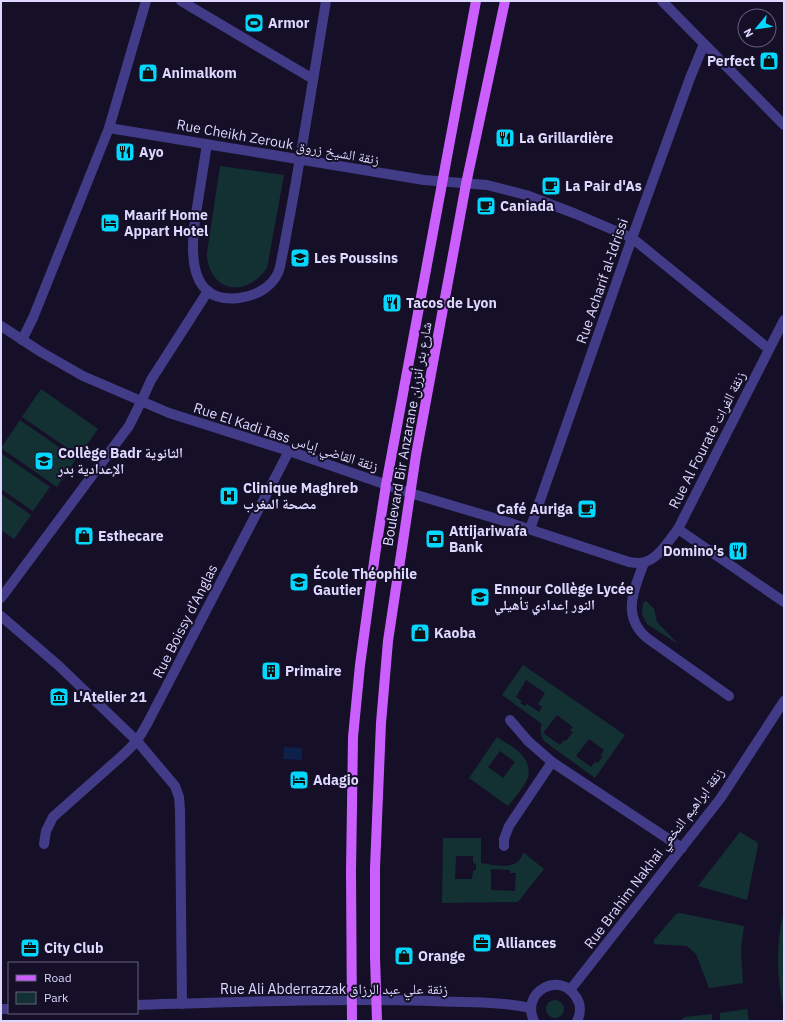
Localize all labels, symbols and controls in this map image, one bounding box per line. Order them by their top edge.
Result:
north arrow [737,8,777,48]
sports icon: Armor [243,12,265,34]
place label: Armor [268,14,310,32]
text: N [740,26,756,40]
shop icon: Perfect [758,50,780,72]
place label: Perfect [707,52,755,70]
shop icon: Animalkom [137,62,159,84]
place label: Animalkom [162,64,237,82]
street label: Rue Cheikh Zerouk زنقة الشيخ زروق [175,115,381,170]
restaurant icon: La Grillardière [494,127,516,149]
place label: La Grillardière [519,129,613,147]
restaurant icon: Ayo [114,141,136,163]
place label: Ayo [139,143,164,161]
cafe icon: La Pair d'As [540,175,562,197]
place label: La Pair d'As [565,177,642,195]
cafe icon: Caniada [475,195,497,217]
place label: Caniada [500,197,554,215]
place label: Maarif Home Appart Hotel [124,206,208,240]
hotel icon: Maarif Home Appart Hotel [99,212,121,234]
street label: Rue Acharif al-Idrissi [572,216,632,346]
school or university icon: Les Poussins [289,247,311,269]
place label: Les Poussins [314,249,398,267]
restaurant icon: Tacos de Lyon [381,292,403,314]
place label: Tacos de Lyon [406,294,497,312]
street label: Boulevard Bir Anzarane شارع بئر أنزران [378,321,437,548]
street label: Rue Al Fourate زنقة الفرات [665,368,749,512]
street label: Rue El Kadi Iass زنقة القاضي إياس [190,399,381,478]
place label: Collège Badr الثانوية الإعدادية بدر [57,444,183,478]
school or university icon: Collège Badr الثانوية الإعدادية بدر [33,450,55,472]
place label: Clinique Maghreb مصحة المغرب [243,479,358,513]
hospital icon: Clinique Maghreb مصحة المغرب [218,485,240,507]
cafe icon: Café Auriga [576,498,598,520]
place label: Café Auriga [496,500,573,518]
place label: Attijariwafa Bank [449,522,527,556]
shop icon: Esthecare [73,525,95,547]
place label: Esthecare [98,527,164,545]
bank icon: Attijariwafa Bank [424,528,446,550]
restaurant icon: Domino's [727,540,749,562]
place label: Domino's [663,542,724,560]
street label: Rue Boissy d’Anglas [148,561,222,681]
place label: École Théophile Gautier [313,564,417,599]
school or university icon: École Théophile Gautier [288,571,310,593]
place label: Ennour Collège Lycée النور إعدادي تأهيلي [494,580,634,616]
school or university icon: Ennour Collège Lycée النور إعدادي تأهيلي [469,586,491,608]
shop icon: Kaoba [409,622,431,644]
place label: Kaoba [434,624,476,642]
building icon: Primaire [260,660,282,682]
place label: Primaire [285,662,342,680]
museum icon: L'Atelier 21 [48,686,70,708]
place label: L'Atelier 21 [73,688,147,706]
street label: Rue Brahim Nakhai زنقة ابراهيم النخعي [580,764,730,954]
hotel icon: Adagio [288,769,310,791]
place label: Adagio [313,771,359,789]
office icon: Alliances [471,932,493,954]
place label: Alliances [496,934,556,952]
office icon: City Club [19,937,41,959]
place label: City Club [44,939,103,957]
shop icon: Orange [393,945,415,967]
place label: Orange [418,947,465,965]
legend [8,962,138,1014]
text: Road [44,970,72,985]
street label: Rue Ali Abderrazzak زنقة علي عبد الرزاق [220,980,448,1001]
text: Park [44,990,69,1005]

